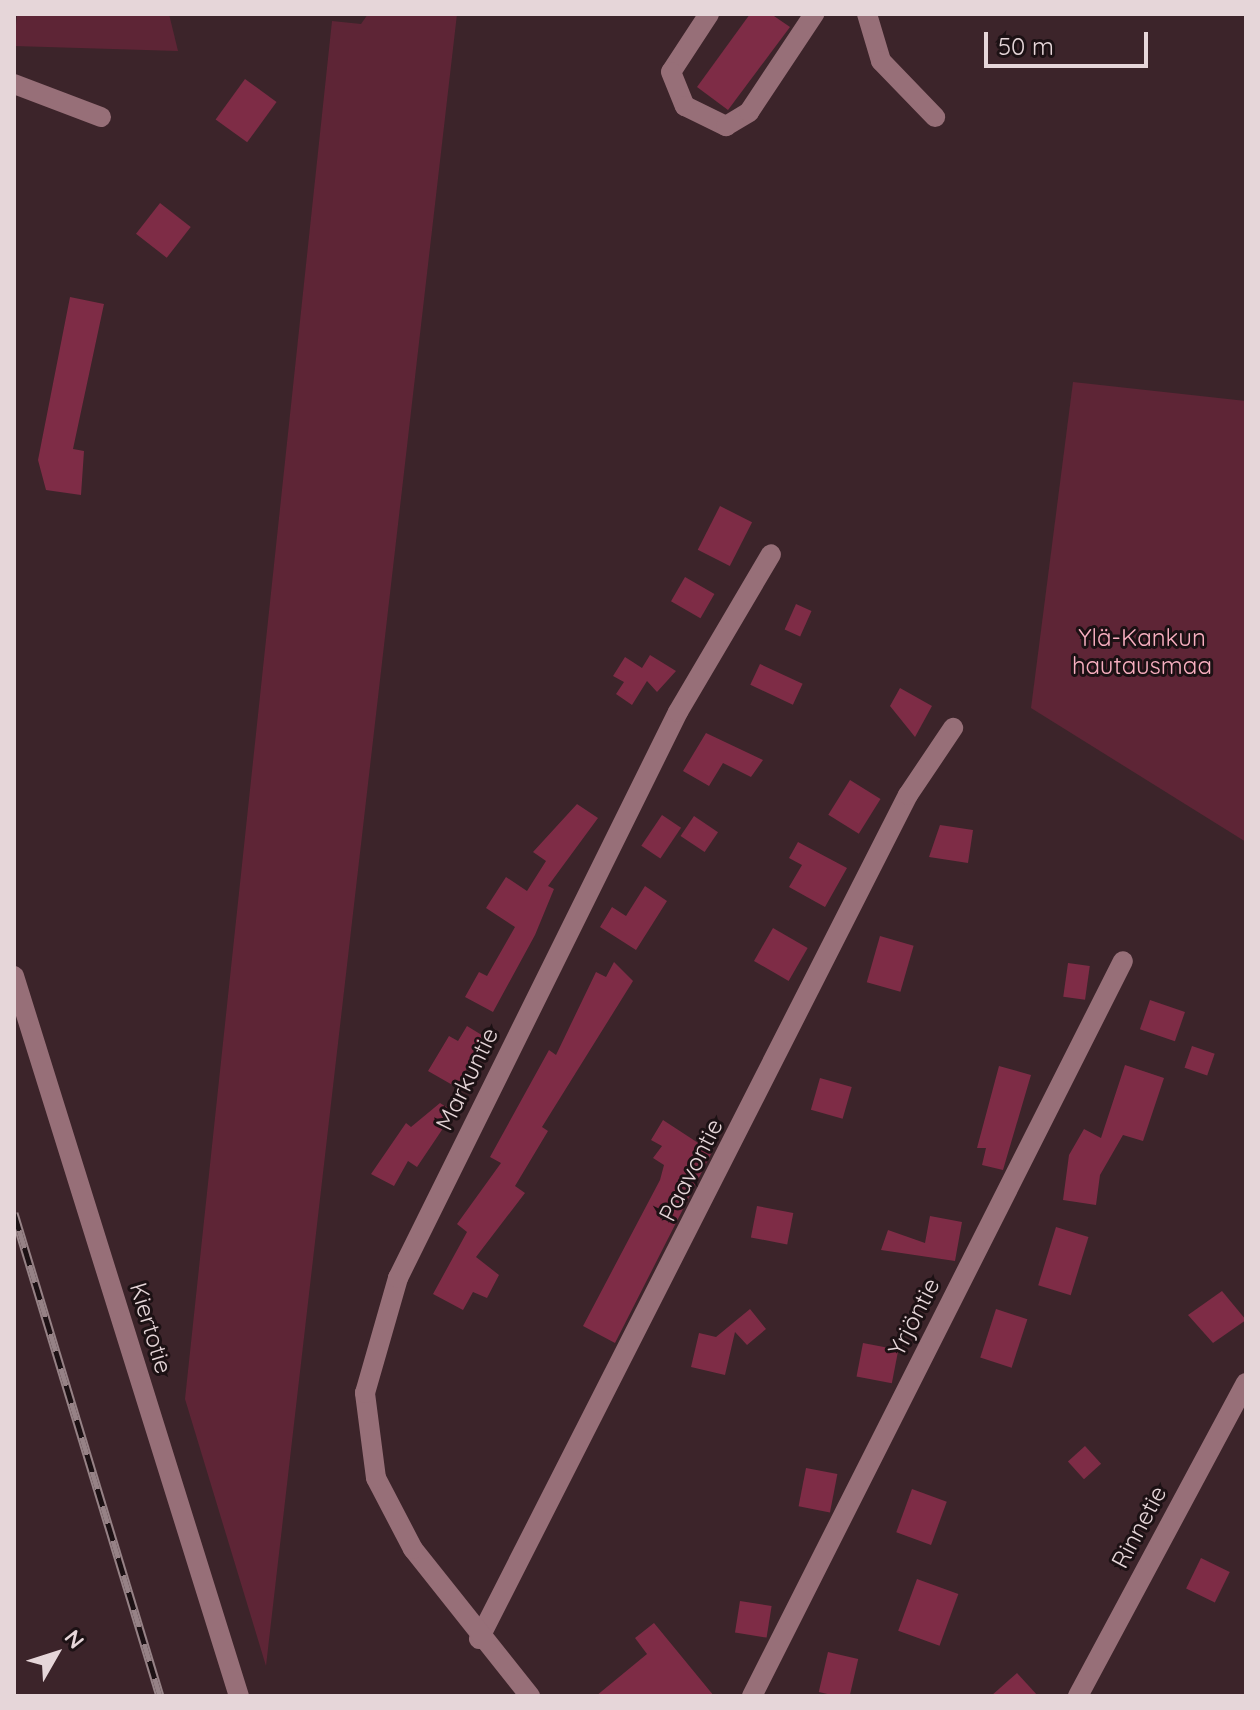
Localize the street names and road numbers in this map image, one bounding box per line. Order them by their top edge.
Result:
street label: Markuntie [430,1023,504,1135]
street label: Paavontie [653,1114,729,1226]
street label: Yrjöntie [882,1273,946,1361]
street label: Kiertotie [124,1279,178,1377]
street label: Rinnetie [1105,1481,1173,1573]

